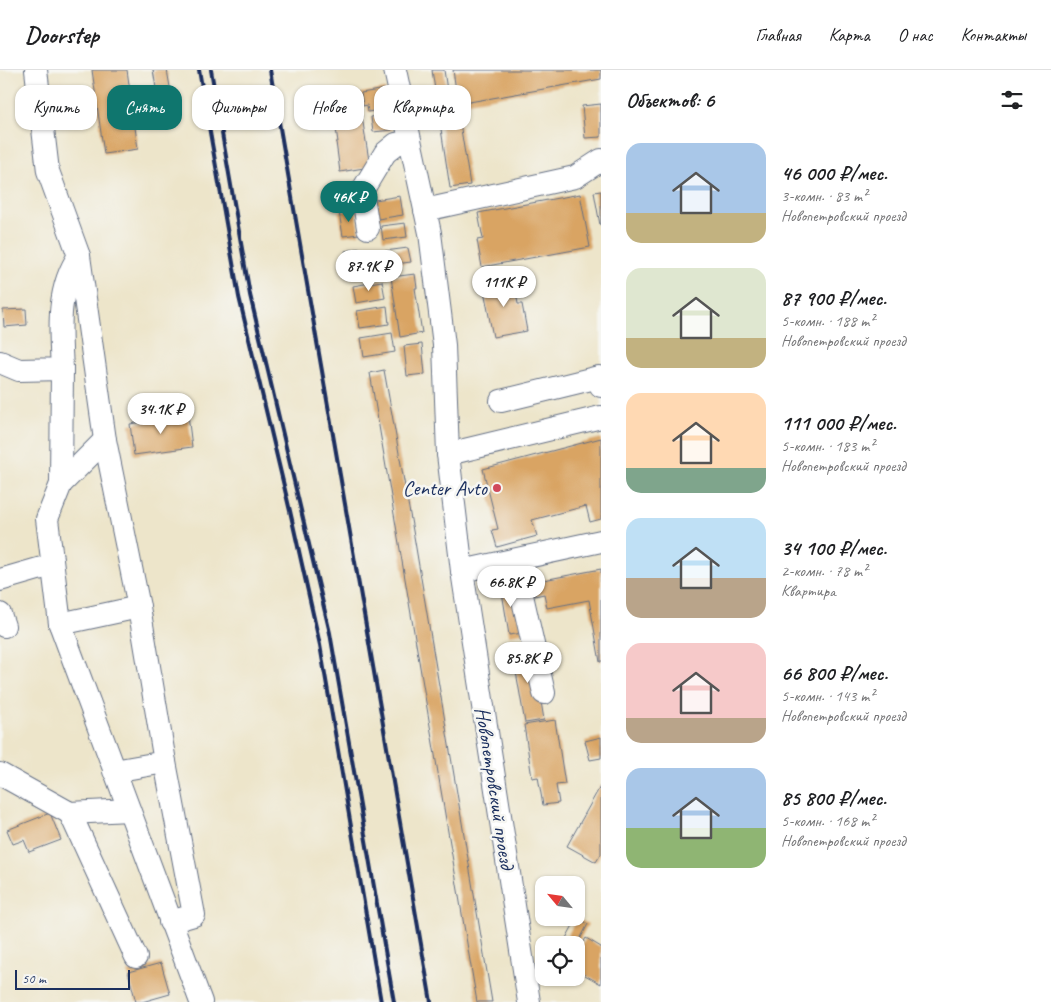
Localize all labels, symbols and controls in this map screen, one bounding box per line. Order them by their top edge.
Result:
text: Doorstep [25,20,99,50]
text: Главная [756,24,801,46]
text: Карта [829,24,870,46]
text: О нас [898,24,933,46]
text: Контакты [961,24,1026,46]
chip: Купить [15,85,97,130]
chip: Снять [107,85,182,130]
chip: Фильтры [192,85,284,130]
chip: Новое [294,85,364,130]
chip: Квартира [374,85,471,130]
icon: filters [998,86,1026,114]
text: Объектов: 6 [626,87,714,113]
text: 46 000 ₽/мес. [781,160,887,186]
icon: home [666,163,726,223]
pin: 46K ₽ [314,180,384,223]
text: 3-комн. · 83 m² [781,186,867,206]
text: 46K ₽ [331,187,367,207]
text: Новопетровский проезд [781,206,906,226]
pin: 87.9K ₽ [323,250,415,292]
text: 87.9K ₽ [347,256,391,276]
pin: 111K ₽ [463,266,545,308]
text: 111K ₽ [483,272,525,292]
text: 87 900 ₽/мес. [781,285,886,311]
icon: home [666,288,726,348]
text: 5-комн. · 188 m² [781,311,874,331]
text: Новопетровский проезд [781,331,906,351]
pin: 34.1K ₽ [115,392,207,435]
text: 34.1K ₽ [138,399,184,419]
text: 111 000 ₽/мес. [781,410,896,436]
icon: home [666,413,726,473]
text: 5-комн. · 183 m² [781,436,874,456]
text: Новопетровский проезд [781,456,906,476]
place label: Center Avto [403,475,489,501]
marker: Center Avto [491,482,503,494]
text: 34 100 ₽/мес. [781,535,887,561]
icon: home [666,538,726,598]
text: 2-комн. · 78 m² [781,561,867,581]
pin: 66.8K ₽ [465,566,557,608]
text: 66.8K ₽ [488,572,534,592]
text: Квартира [781,581,836,601]
pin: 85.8K ₽ [482,642,574,684]
text: 85.8K ₽ [506,648,550,668]
text: 66 800 ₽/мес. [781,660,888,686]
icon: home [666,663,726,723]
text: 5-комн. · 143 m² [781,686,874,706]
street label: Новопетровский проезд [469,705,521,873]
text: Новопетровский проезд [781,706,906,726]
text: 85 800 ₽/мес. [781,785,886,811]
icon: home [666,788,726,848]
text: 5-комн. · 168 m² [781,811,874,831]
text: Новопетровский проезд [781,831,906,851]
north arrow [535,876,585,926]
map controls [535,876,585,986]
button: locate [535,936,585,986]
scale bar [15,967,130,990]
text: 50 m [22,970,46,987]

